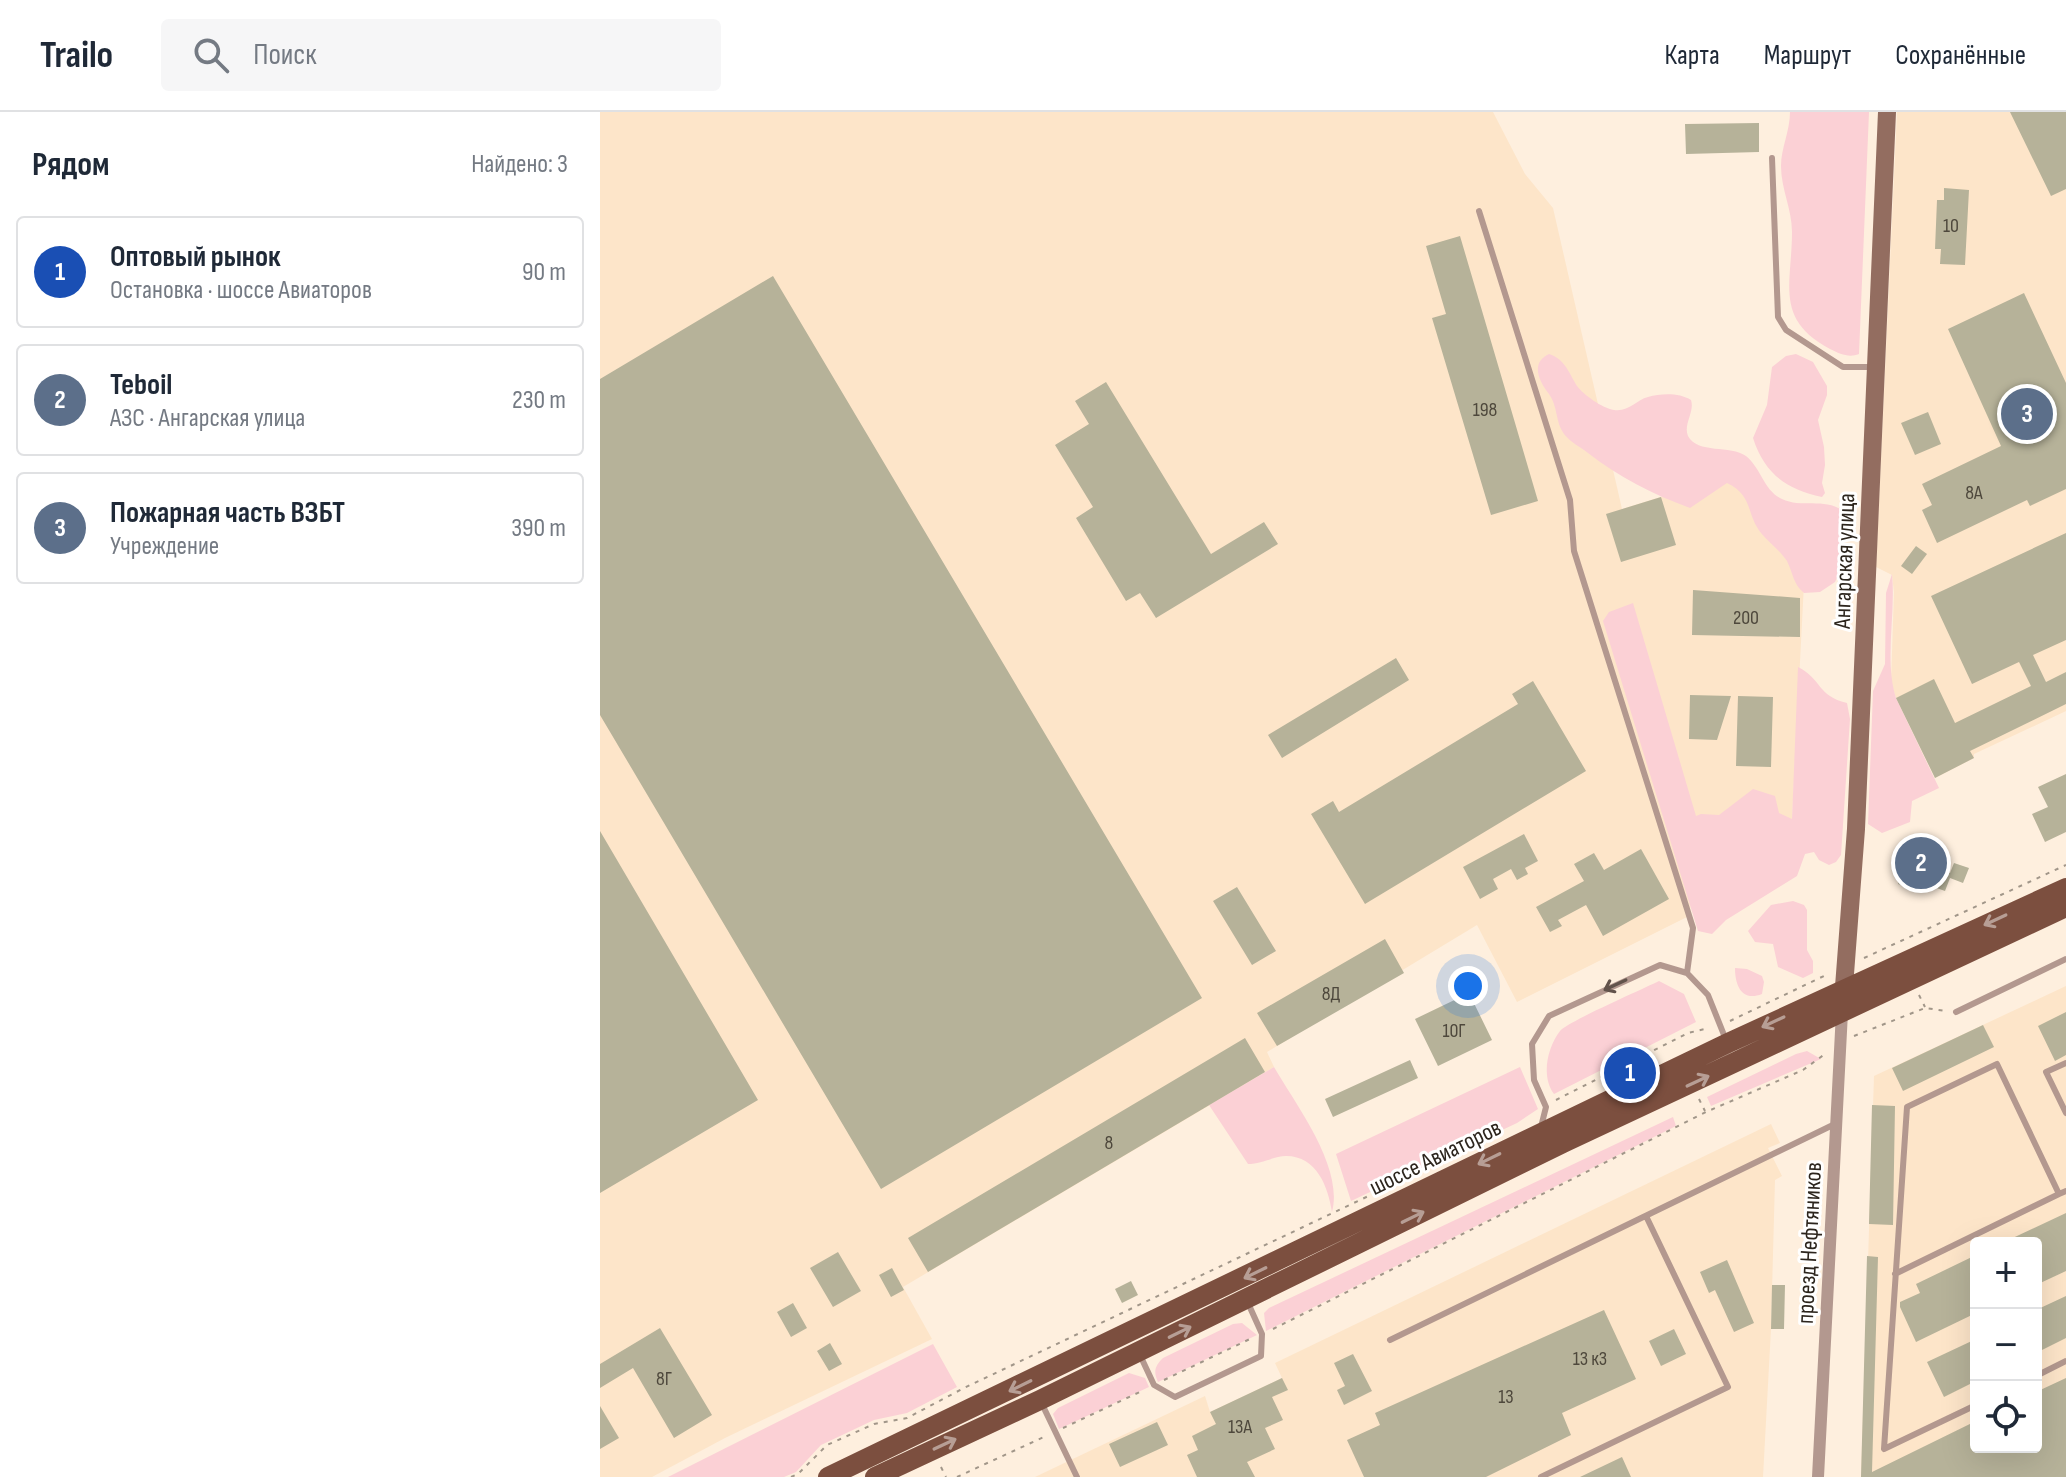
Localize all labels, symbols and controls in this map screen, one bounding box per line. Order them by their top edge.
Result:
search box [161,19,721,91]
text: Trailo [40,33,113,78]
icon: search [189,33,233,77]
text: Поиск [253,37,317,73]
text: Карта [1665,39,1720,72]
text: Маршрут [1764,39,1851,72]
text: Сохранённые [1895,39,2026,72]
text: Рядом [32,144,110,185]
text: Найдено: 3 [471,149,568,180]
house number: 10 [1943,214,1959,238]
text: Оптовый рынок [110,239,281,275]
text: 1 [55,257,65,288]
text: 90 m [522,257,566,288]
text: Остановка · шоссе Авиаторов [110,275,372,306]
text: Teboil [110,367,172,403]
pin: 3 [2001,384,2053,444]
text: 2 [54,385,66,416]
text: 230 m [512,385,566,416]
house number: 198 [1473,398,1497,422]
text: АЗС · Ангарская улица [110,403,305,434]
house number: 8А [1965,481,1983,505]
street label: Ангарская улица [1828,493,1861,630]
text: Пожарная часть ВЗБТ [110,495,345,531]
text: 3 [54,513,66,544]
text: 390 m [511,513,566,544]
text: Учреждение [110,531,219,562]
house number: 200 [1733,606,1759,630]
pin: 2 [1895,833,1947,893]
one-way arrow [1983,913,2007,928]
your location [1448,966,1488,1006]
one-way arrow [1603,978,1627,993]
house number: 8Д [1322,982,1341,1006]
one-way arrow [1761,1015,1785,1030]
house number: 10Г [1442,1019,1466,1043]
pin: 1 [1604,1043,1656,1103]
one-way arrow [1685,1072,1710,1087]
street label: шоссе Авиаторов [1365,1113,1506,1202]
house number: 8 [1105,1131,1113,1155]
one-way arrow [1477,1152,1501,1168]
street label: проезд Нефтяников [1791,1161,1828,1325]
one-way arrow [1401,1209,1425,1224]
map controls [1970,1237,2042,1453]
button: + [1970,1237,2042,1309]
one-way arrow [1243,1266,1267,1281]
button: − [1970,1309,2042,1381]
one-way arrow [1167,1323,1191,1339]
house number: 13 к3 [1573,1347,1607,1371]
house number: 8Г [656,1367,672,1391]
one-way arrow [1009,1379,1033,1394]
button: locate [1970,1381,2042,1453]
house number: 13 [1498,1385,1514,1409]
house number: 13А [1228,1415,1252,1439]
one-way arrow [933,1436,957,1451]

